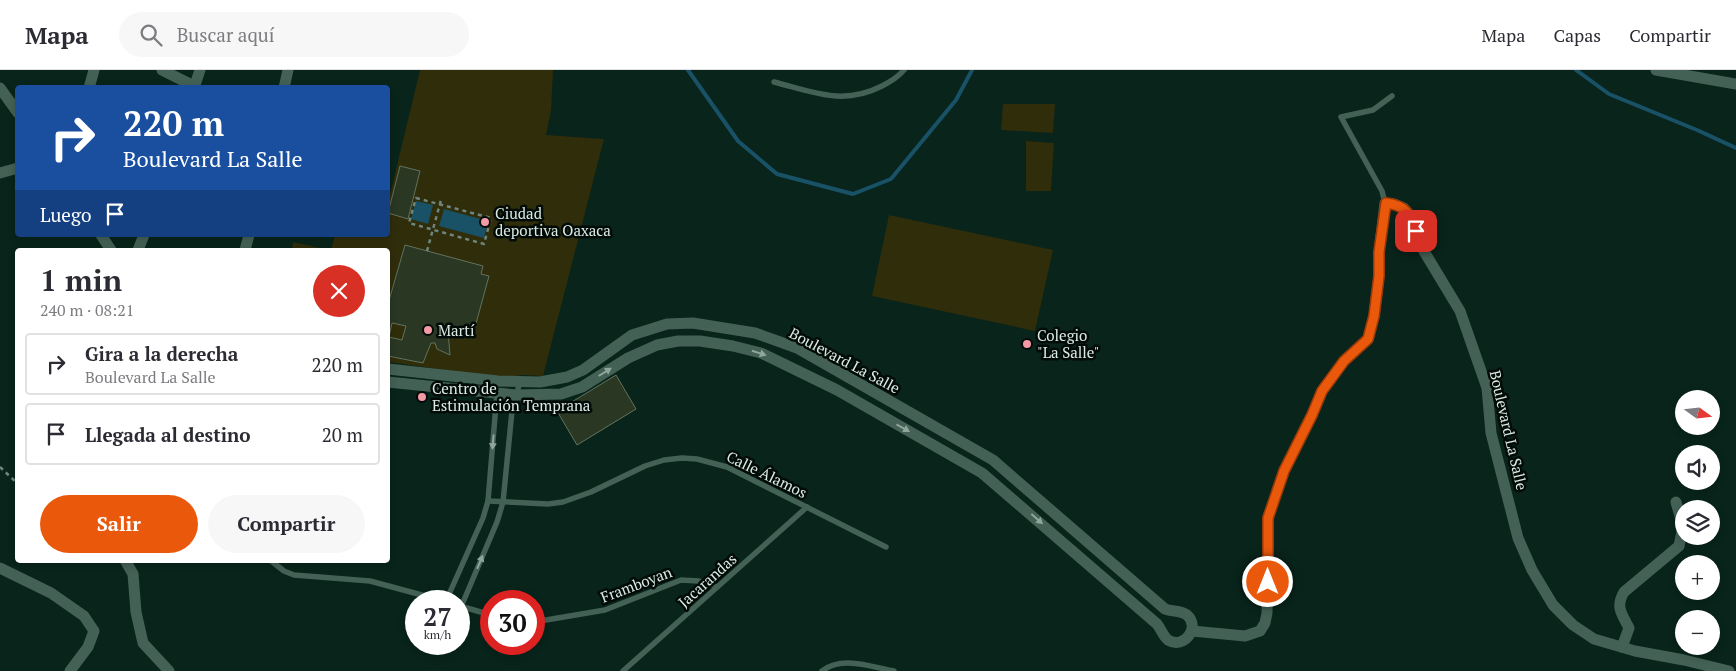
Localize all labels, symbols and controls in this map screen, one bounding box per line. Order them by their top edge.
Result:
search box [119,12,469,57]
text: Mapa [25,19,89,51]
icon: search [137,21,165,49]
text: Buscar aquí [177,22,274,47]
text: Mapa [1481,23,1525,47]
text: Capas [1553,23,1601,47]
text: Compartir [1629,23,1711,47]
text: 220 m [123,100,224,146]
icon: right [40,105,105,170]
text: Boulevard La Salle [123,144,303,173]
icon: arrive [101,200,129,228]
text: Luego [40,202,91,227]
place label: Ciudad deportiva Oaxaca [495,203,611,240]
pin [1395,210,1437,252]
marker: Ciudad deportiva Oaxaca [479,216,491,228]
icon: arrive [1402,217,1430,245]
text: 1 min [40,260,122,300]
button: close [313,265,365,317]
text: 240 m · 08:21 [40,299,134,321]
place label: Martí [438,320,475,340]
street label: Boulevard La Salle [786,322,904,398]
marker: Martí [422,324,434,336]
place label: Colegio "La Salle" [1037,325,1099,362]
marker: Colegio "La Salle" [1021,338,1033,350]
text: Gira a la derecha [85,341,238,366]
icon: right [42,350,70,378]
one-way arrow [752,350,767,358]
text: 220 m [312,352,363,377]
text: Boulevard La Salle [85,366,216,388]
one-way arrow [599,367,612,377]
street label: Boulevard La Salle [1485,368,1533,492]
place label: Centro de Estimulación Temprana [432,378,591,415]
north arrow [1675,390,1720,435]
map controls [1675,390,1720,655]
marker: Centro de Estimulación Temprana [416,391,428,403]
icon: arrive [42,420,70,448]
text: Llegada al destino [85,422,251,447]
text: 20 m [322,422,363,447]
one-way arrow [897,423,910,432]
one-way arrow [489,434,497,450]
button: sound [1675,445,1720,490]
street label: Calle Álamos [723,446,811,502]
button: Salir [40,495,198,553]
button: Compartir [208,495,365,553]
button: layers [1675,500,1720,545]
one-way arrow [1030,514,1043,525]
street label: Jacarandas [674,549,740,611]
one-way arrow [477,555,485,569]
position arrow [1241,555,1293,607]
button: + [1675,555,1720,600]
street label: Framboyan [598,561,675,607]
speed limit sign: 30 [480,590,545,655]
text: 27 [423,600,452,633]
button: − [1675,610,1720,655]
text: km/h [424,627,451,642]

